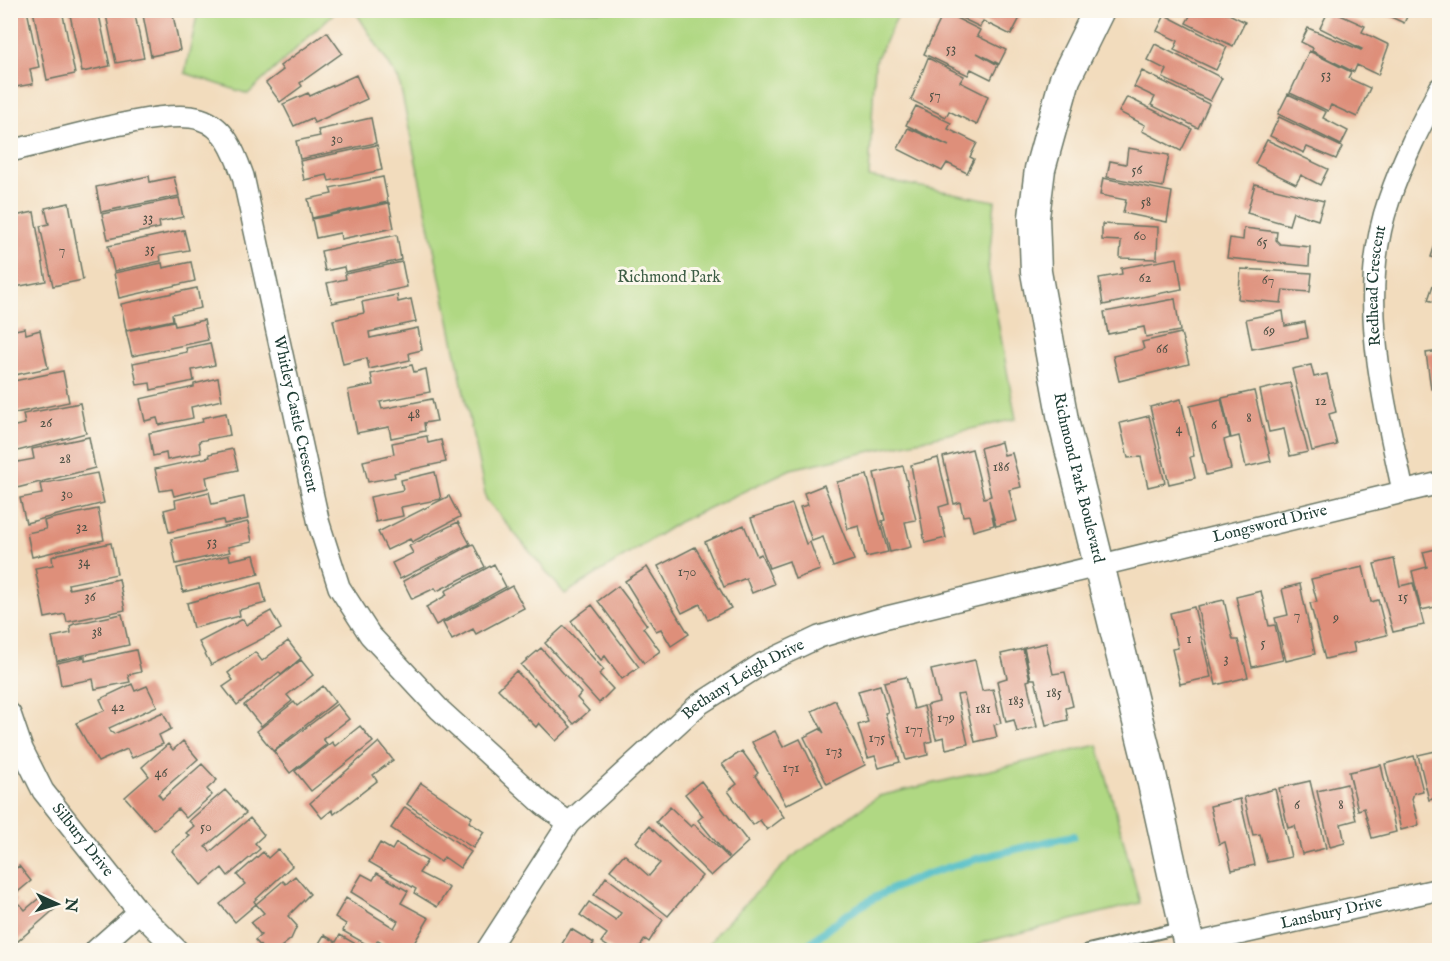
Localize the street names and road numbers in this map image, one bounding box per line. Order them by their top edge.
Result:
street label: Redhead Crescent [1364,223,1391,347]
street label: Whitley Castle Crescent [268,334,322,495]
street label: Richmond Park Boulevard [1048,391,1108,566]
street label: Longsword Drive [1211,501,1329,548]
street label: Bethany Leigh Drive [678,635,808,724]
street label: Silbury Drive [47,800,117,881]
street label: Lansbury Drive [1279,892,1384,934]

